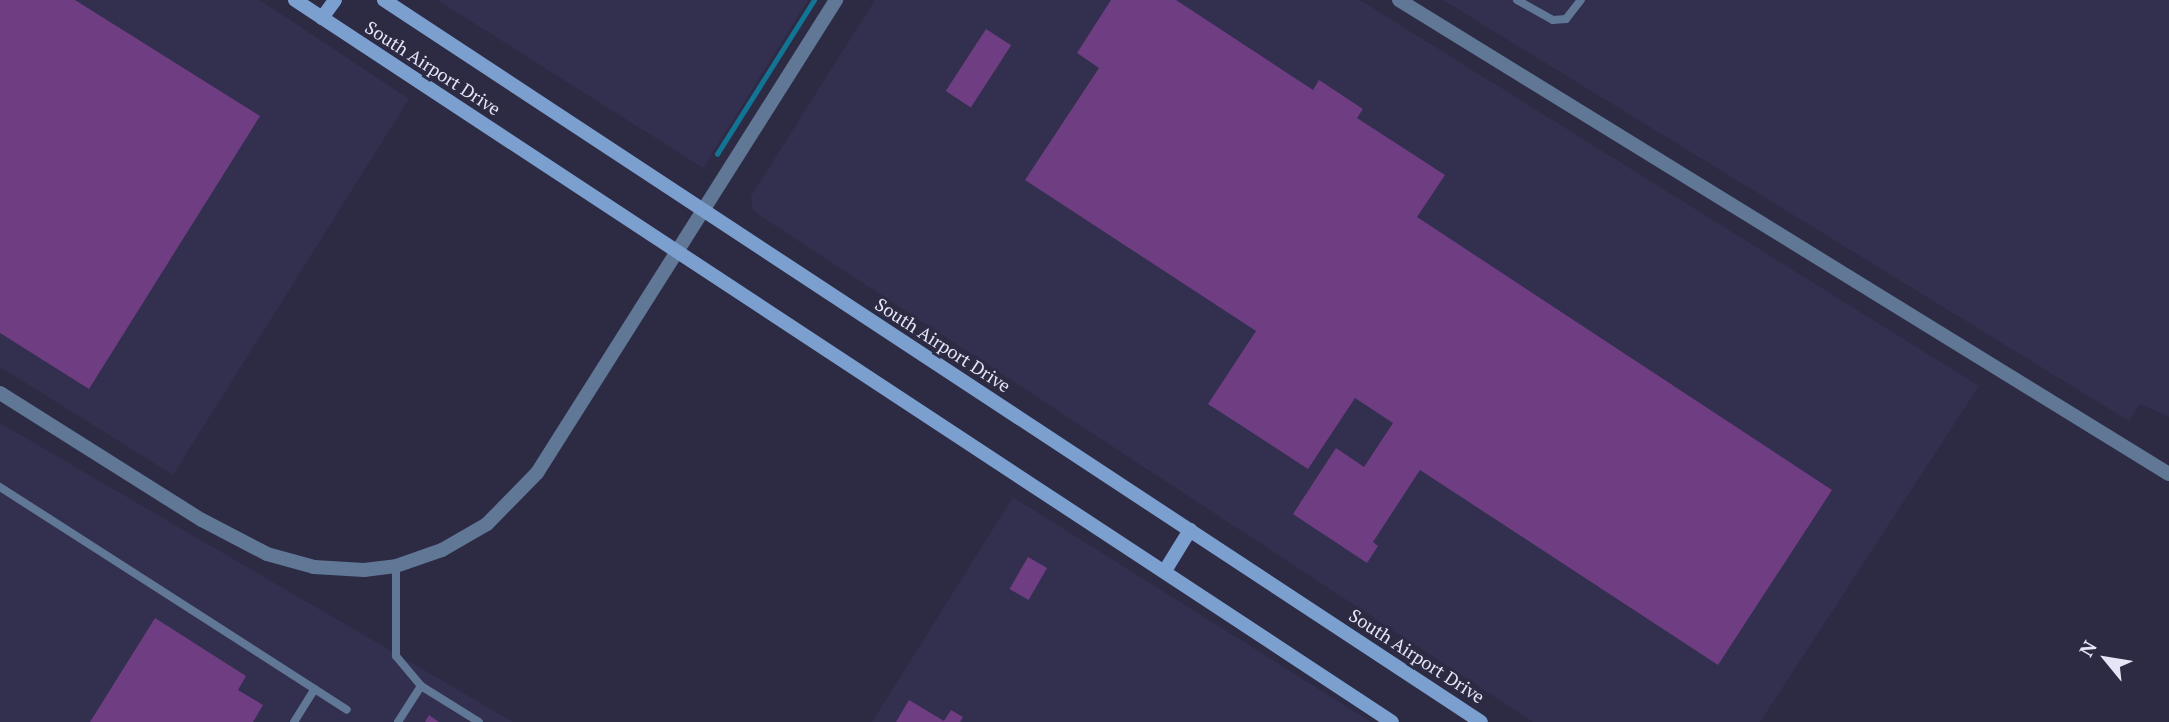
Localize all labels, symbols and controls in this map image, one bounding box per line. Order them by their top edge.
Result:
street label: South Airport Drive [361,16,505,120]
street label: South Airport Drive [871,293,1015,397]
street label: South Airport Drive [1345,604,1489,708]
north arrow [2071,624,2141,694]
text: N [2073,636,2102,661]

